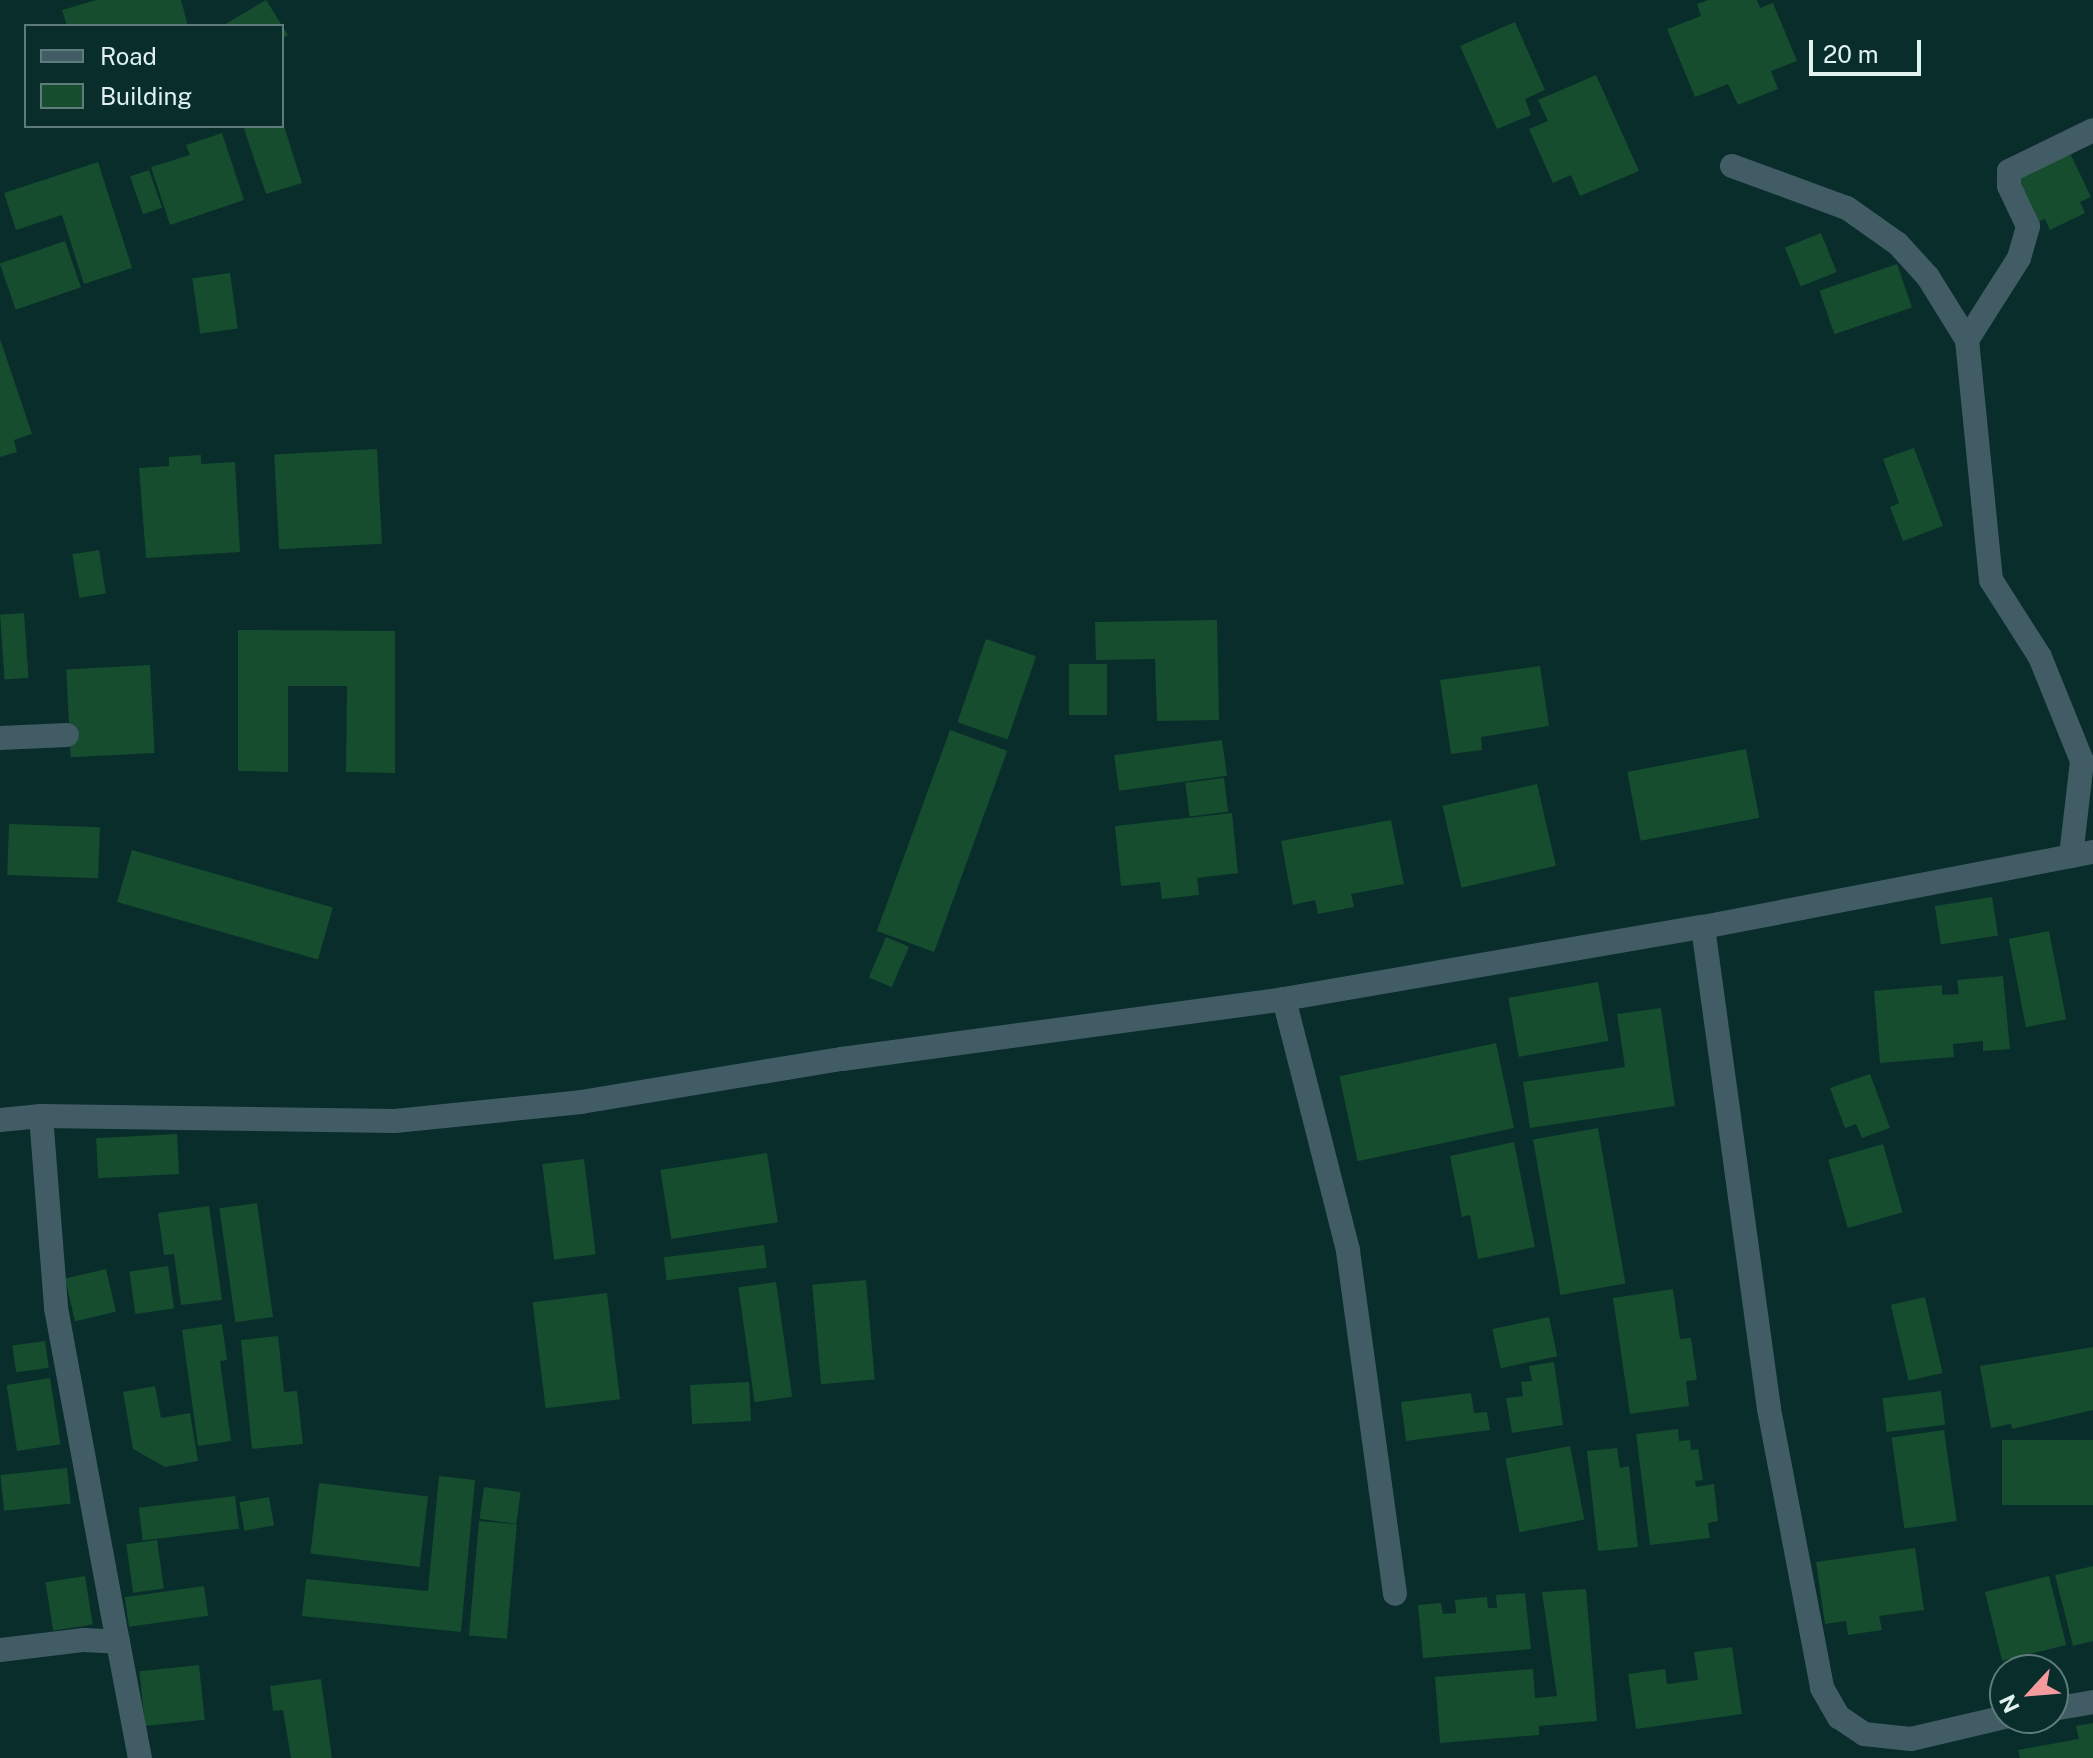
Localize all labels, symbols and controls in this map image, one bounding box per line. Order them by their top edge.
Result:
legend [24,24,284,128]
scale bar [1813,24,1925,74]
text: 20 m [1823,40,1879,68]
text: Road [100,42,157,70]
text: Building [100,82,192,110]
north arrow [1989,1654,2069,1734]
text: N [1994,1690,2025,1717]

